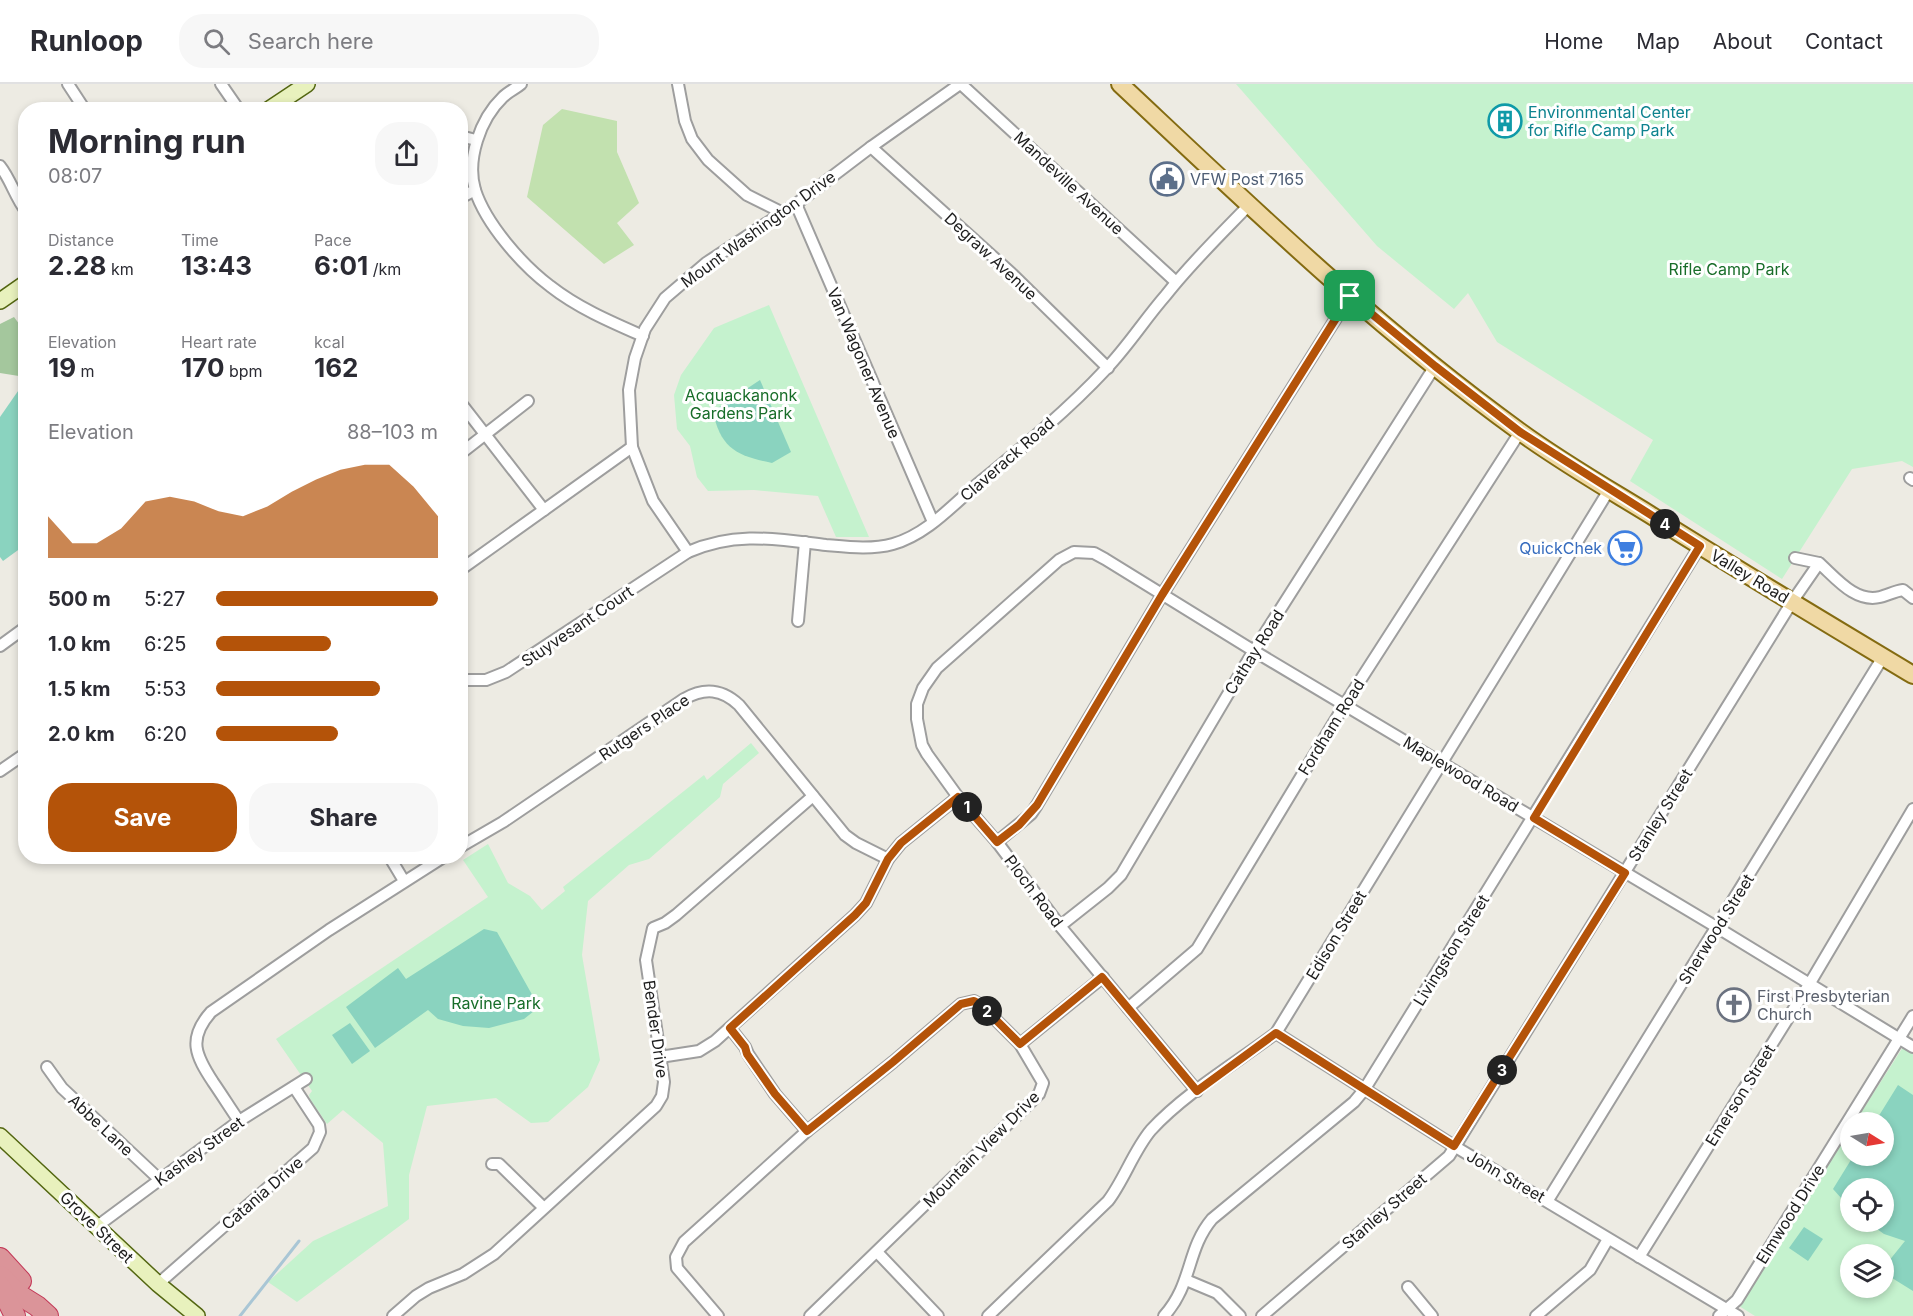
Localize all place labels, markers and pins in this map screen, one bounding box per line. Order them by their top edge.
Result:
place label: Environmental Center for Rifle Camp Park [1528,102,1691,140]
building icon: Environmental Center for Rifle Camp Park [1487,103,1523,139]
public building icon: VFW Post 7165 [1149,161,1185,197]
place label: VFW Post 7165 [1190,169,1304,189]
pin [1324,270,1375,321]
pin: 4 [1650,509,1680,539]
supermarket icon: QuickChek [1607,530,1643,566]
place label: QuickChek [1519,538,1602,558]
pin: 1 [952,792,982,822]
place label: First Presbyterian Church [1757,986,1890,1024]
church icon: First Presbyterian Church [1716,987,1752,1023]
pin: 2 [972,996,1002,1026]
pin: 3 [1487,1055,1517,1085]

